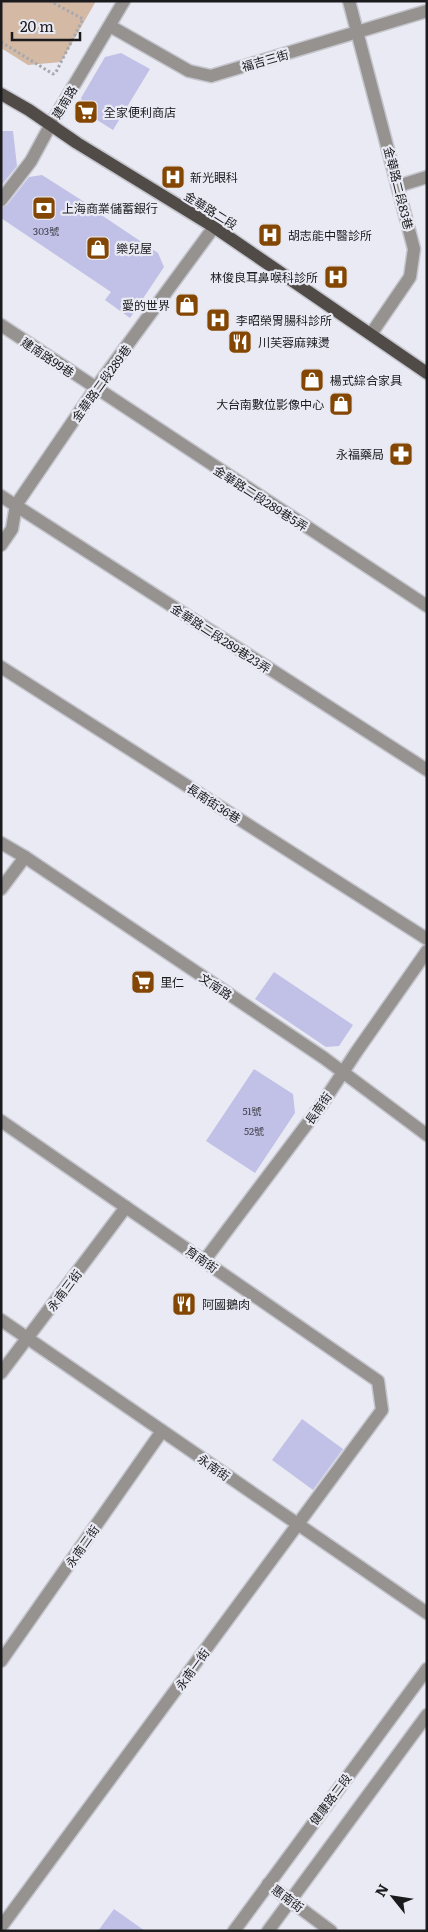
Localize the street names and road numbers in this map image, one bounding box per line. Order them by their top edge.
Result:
street label: 福吉三街 [239,45,291,75]
street label: 建南路 [47,82,81,122]
street label: 金華路二段83巷 [380,145,418,231]
street label: 金華路二段 [181,186,241,234]
street label: 建南路99巷 [18,333,78,381]
street label: 金華路二段289巷 [67,341,135,425]
street label: 金華路二段289巷5弄 [210,461,312,535]
street label: 金華路二段289巷23弄 [168,599,274,677]
street label: 長南街36巷 [184,779,244,827]
street label: 文南路 [196,968,236,1004]
street label: 長南街 [300,1088,336,1128]
street label: 育南街 [182,1241,222,1277]
street label: 永南三街 [42,1265,86,1315]
street label: 永南街 [194,1449,234,1485]
street label: 永南二街 [61,1521,103,1571]
street label: 永南一街 [171,1644,213,1694]
street label: 健康路二段 [305,1770,355,1828]
street label: 惠南街 [268,1880,308,1916]

